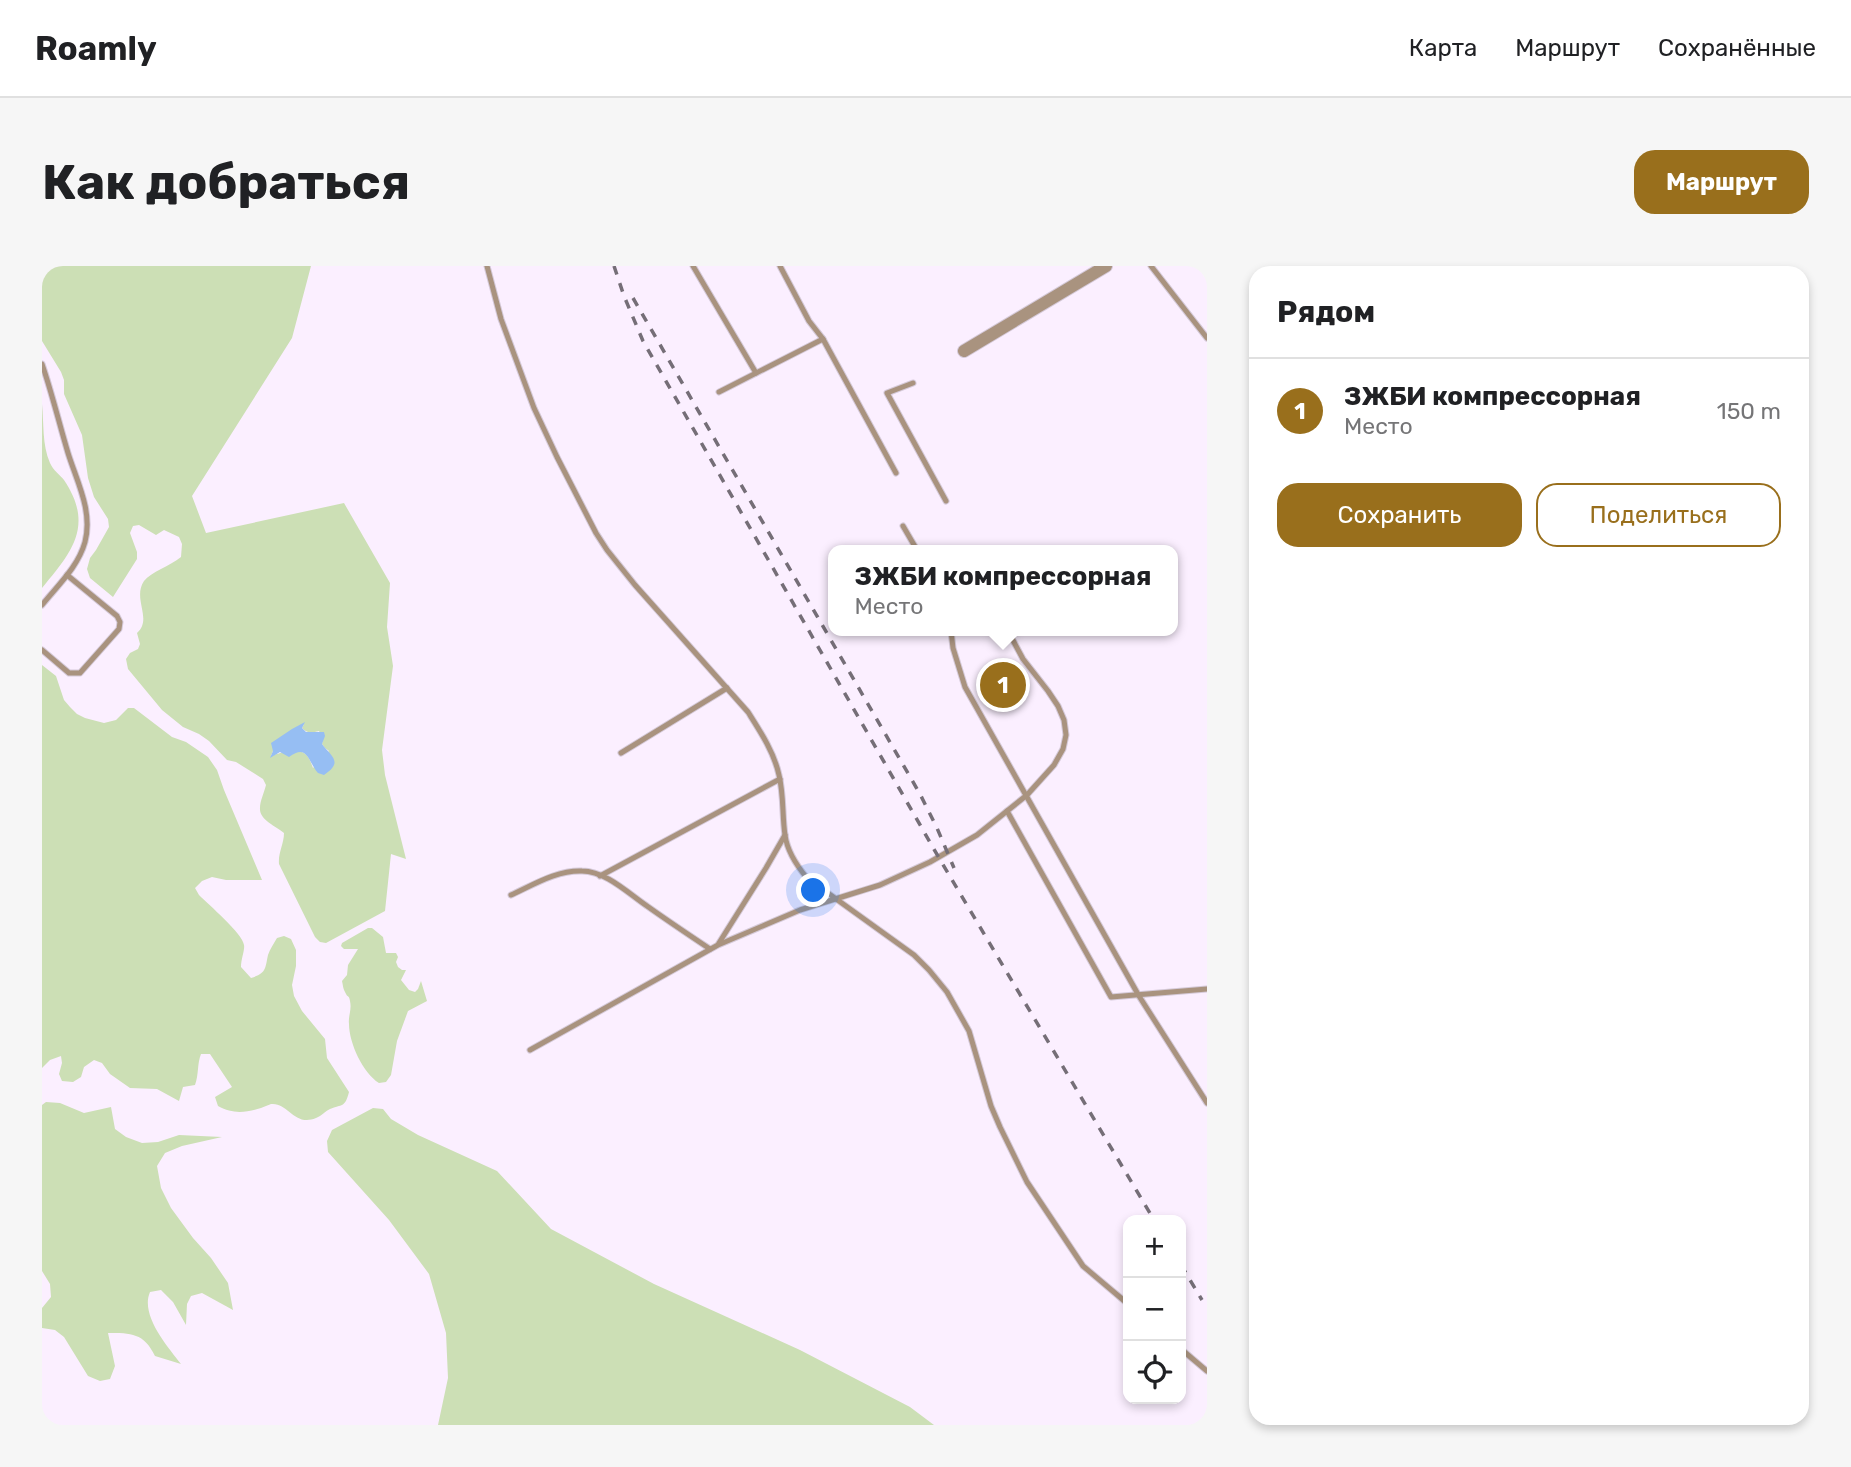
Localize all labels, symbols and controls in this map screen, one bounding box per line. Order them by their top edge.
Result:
text: Roamly [35,29,157,68]
text: Карта [1409,34,1477,62]
text: Маршрут [1515,34,1620,62]
text: Сохранённые [1658,34,1816,62]
button: Маршрут [1634,150,1809,214]
text: Как добраться [42,153,410,211]
text: Рядом [1277,294,1375,330]
text: ЗЖБИ компрессорная [1344,381,1641,412]
text: 1 [1294,397,1306,425]
text: 150 m [1717,397,1781,425]
text: Место [1344,412,1413,440]
button: Сохранить [1277,483,1522,547]
button: Поделиться [1536,483,1781,547]
popup [828,545,1178,636]
text: ЗЖБИ компрессорная [855,561,1151,592]
text: Место [855,592,923,620]
pin: 1 [980,659,1026,711]
your location [796,873,830,907]
map controls [1123,1215,1186,1404]
button: + [1123,1215,1186,1278]
button: − [1123,1278,1186,1341]
button: locate [1123,1341,1186,1404]

